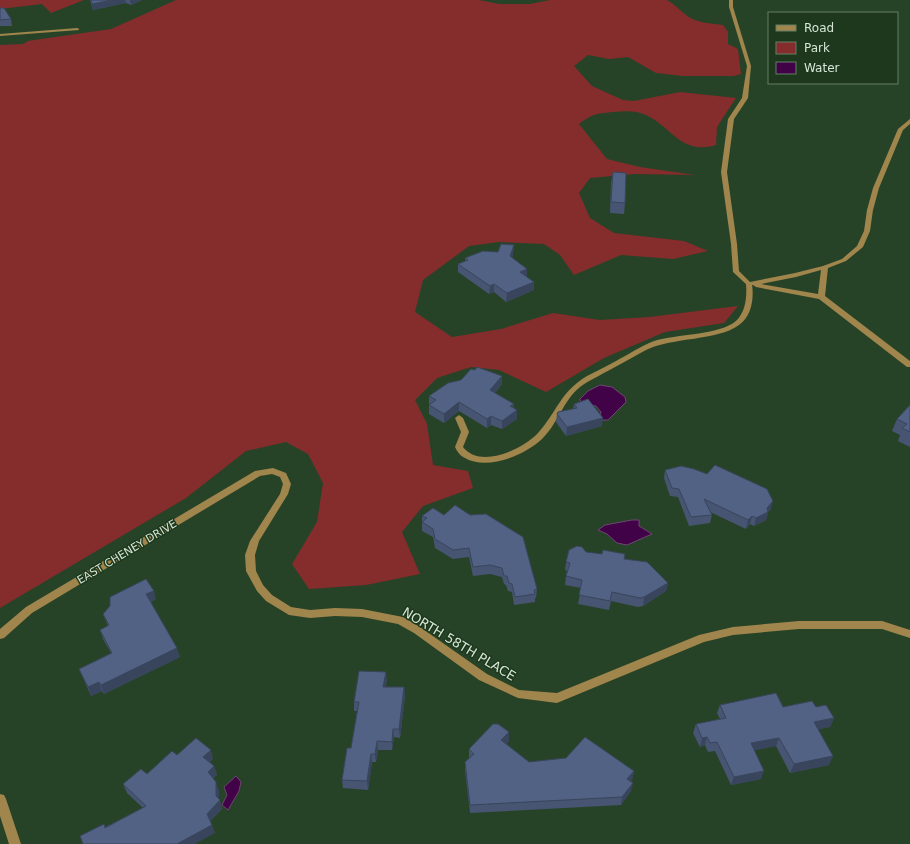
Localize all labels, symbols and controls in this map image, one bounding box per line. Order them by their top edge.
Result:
legend [768,12,898,84]
text: Road [804,21,834,35]
text: Park [804,41,830,55]
text: Water [804,61,840,75]
street label: EAST CHENEY DRIVE [75,517,179,587]
street label: NORTH 58TH PLACE [400,604,518,684]

